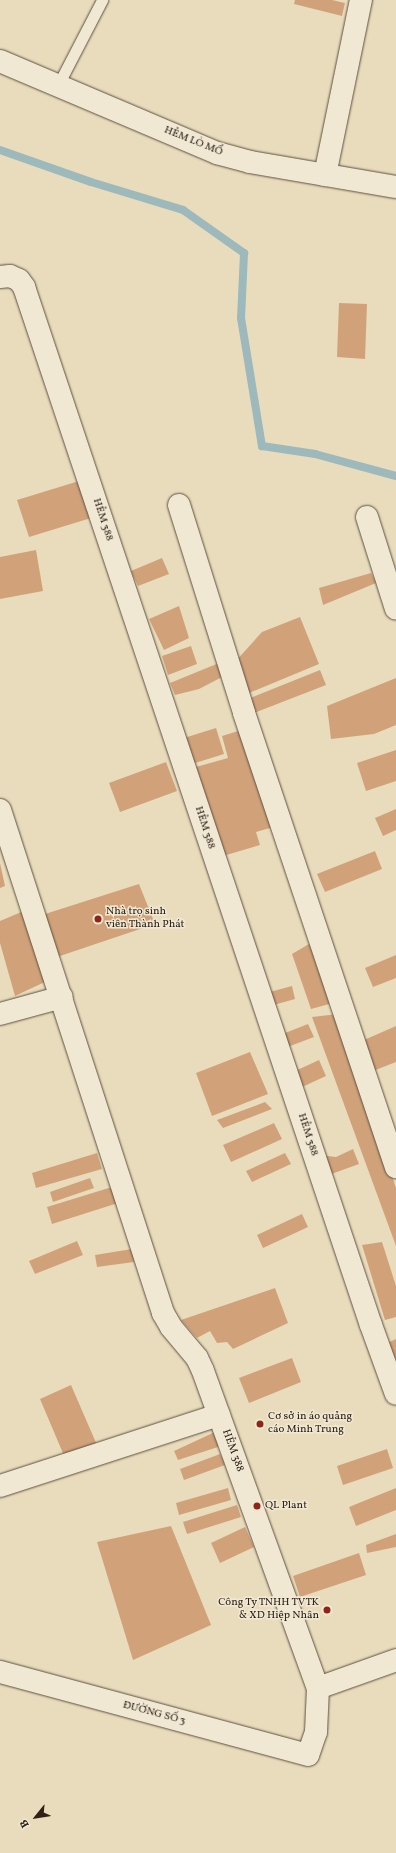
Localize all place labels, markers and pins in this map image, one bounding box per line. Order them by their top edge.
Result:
place label: Nhà trọ sinh viên Thành Phát [106,906,185,932]
marker: Nhà trọ sinh viên Thành Phát [93,914,103,924]
place label: Cơ sở in áo quảng cáo Minh Trung [268,1411,352,1437]
marker: Cơ sở in áo quảng cáo Minh Trung [255,1419,265,1429]
place label: QL Plant [265,1499,307,1513]
marker: QL Plant [252,1501,262,1511]
place label: Công Ty TNHH TVTK & XD Hiệp Nhân [217,1597,319,1623]
marker: Công Ty TNHH TVTK & XD Hiệp Nhân [322,1605,332,1615]

